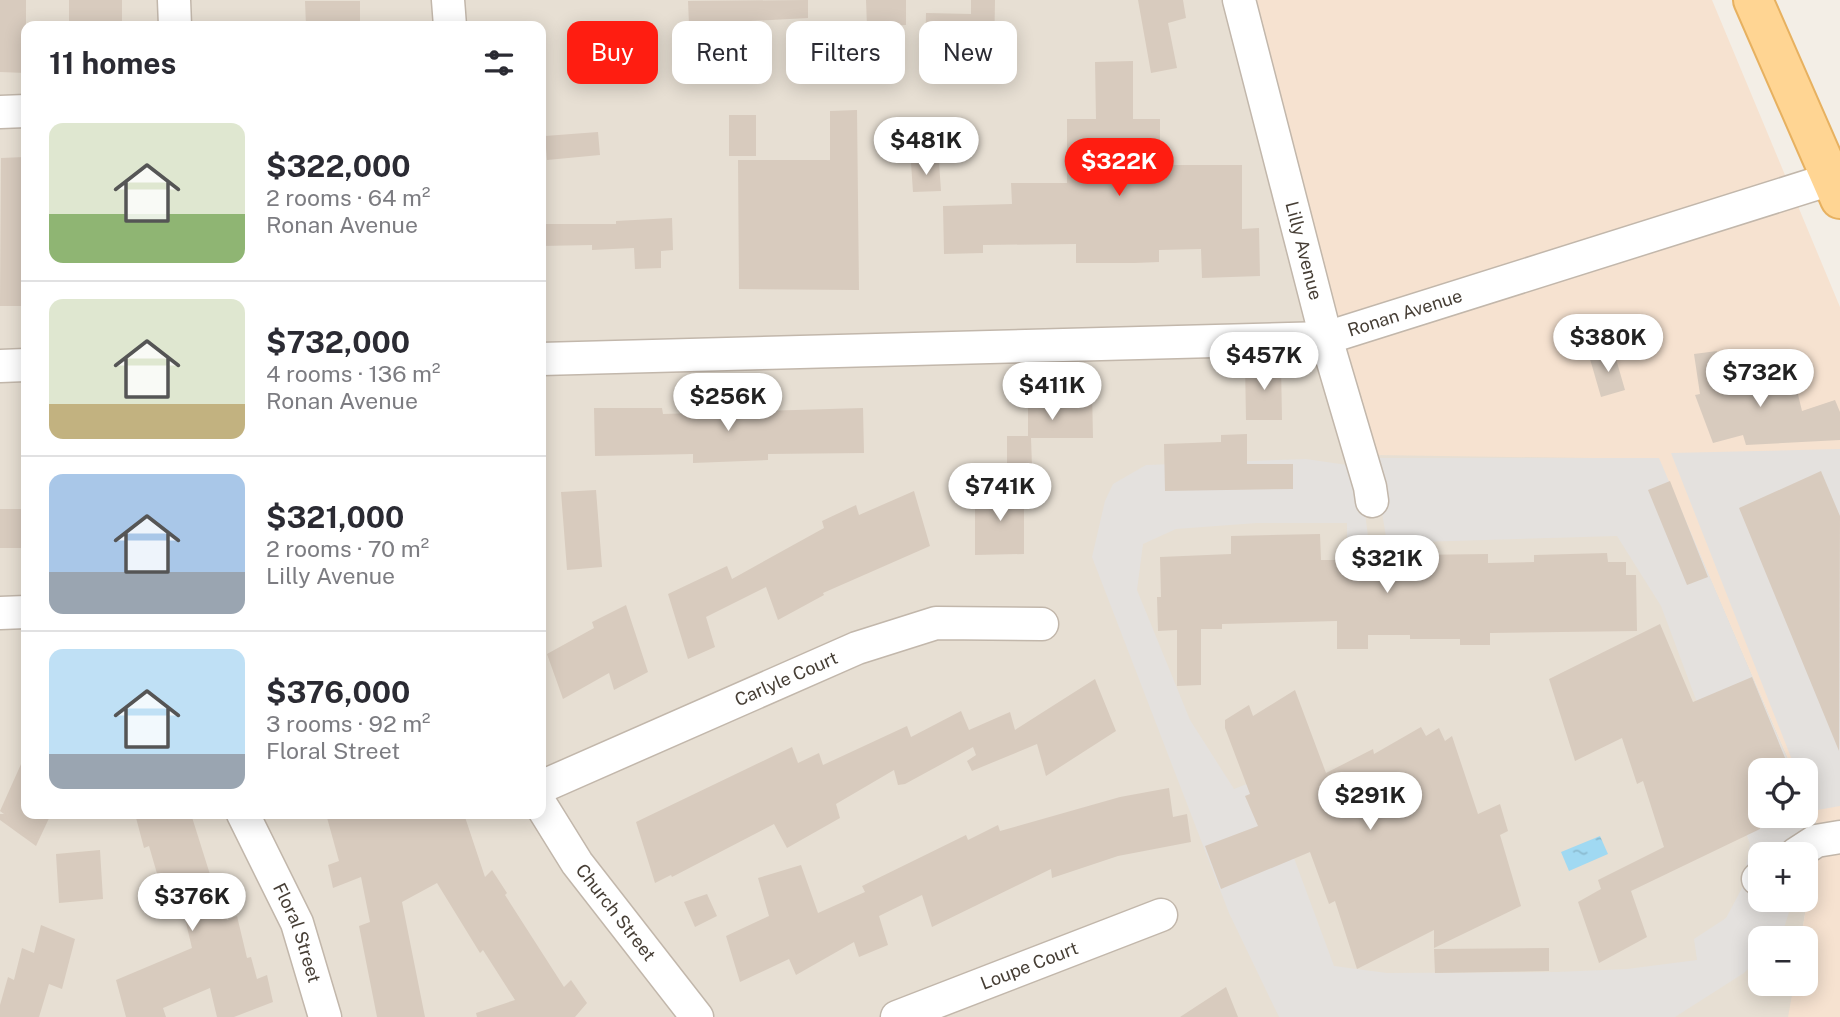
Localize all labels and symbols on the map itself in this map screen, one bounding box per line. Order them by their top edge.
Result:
pin: $481K [877,118,975,177]
pin: $322K [1070,138,1168,198]
street label: Lilly Avenue [1281,199,1327,302]
street label: Ronan Avenue [1345,285,1465,341]
pin: $380K [1559,314,1657,374]
pin: $457K [1215,332,1313,392]
pin: $732K [1711,350,1809,409]
pin: $411K [1003,362,1101,422]
pin: $256K [679,374,777,433]
pin: $741K [951,463,1049,523]
pin: $321K [1338,536,1436,595]
street label: Carlyle Court [731,647,841,710]
pin: $291K [1321,772,1419,832]
street label: Church Street [572,859,660,965]
pin: $376K [143,874,241,933]
street label: Floral Street [269,879,325,985]
street label: Loupe Court [978,937,1081,994]

